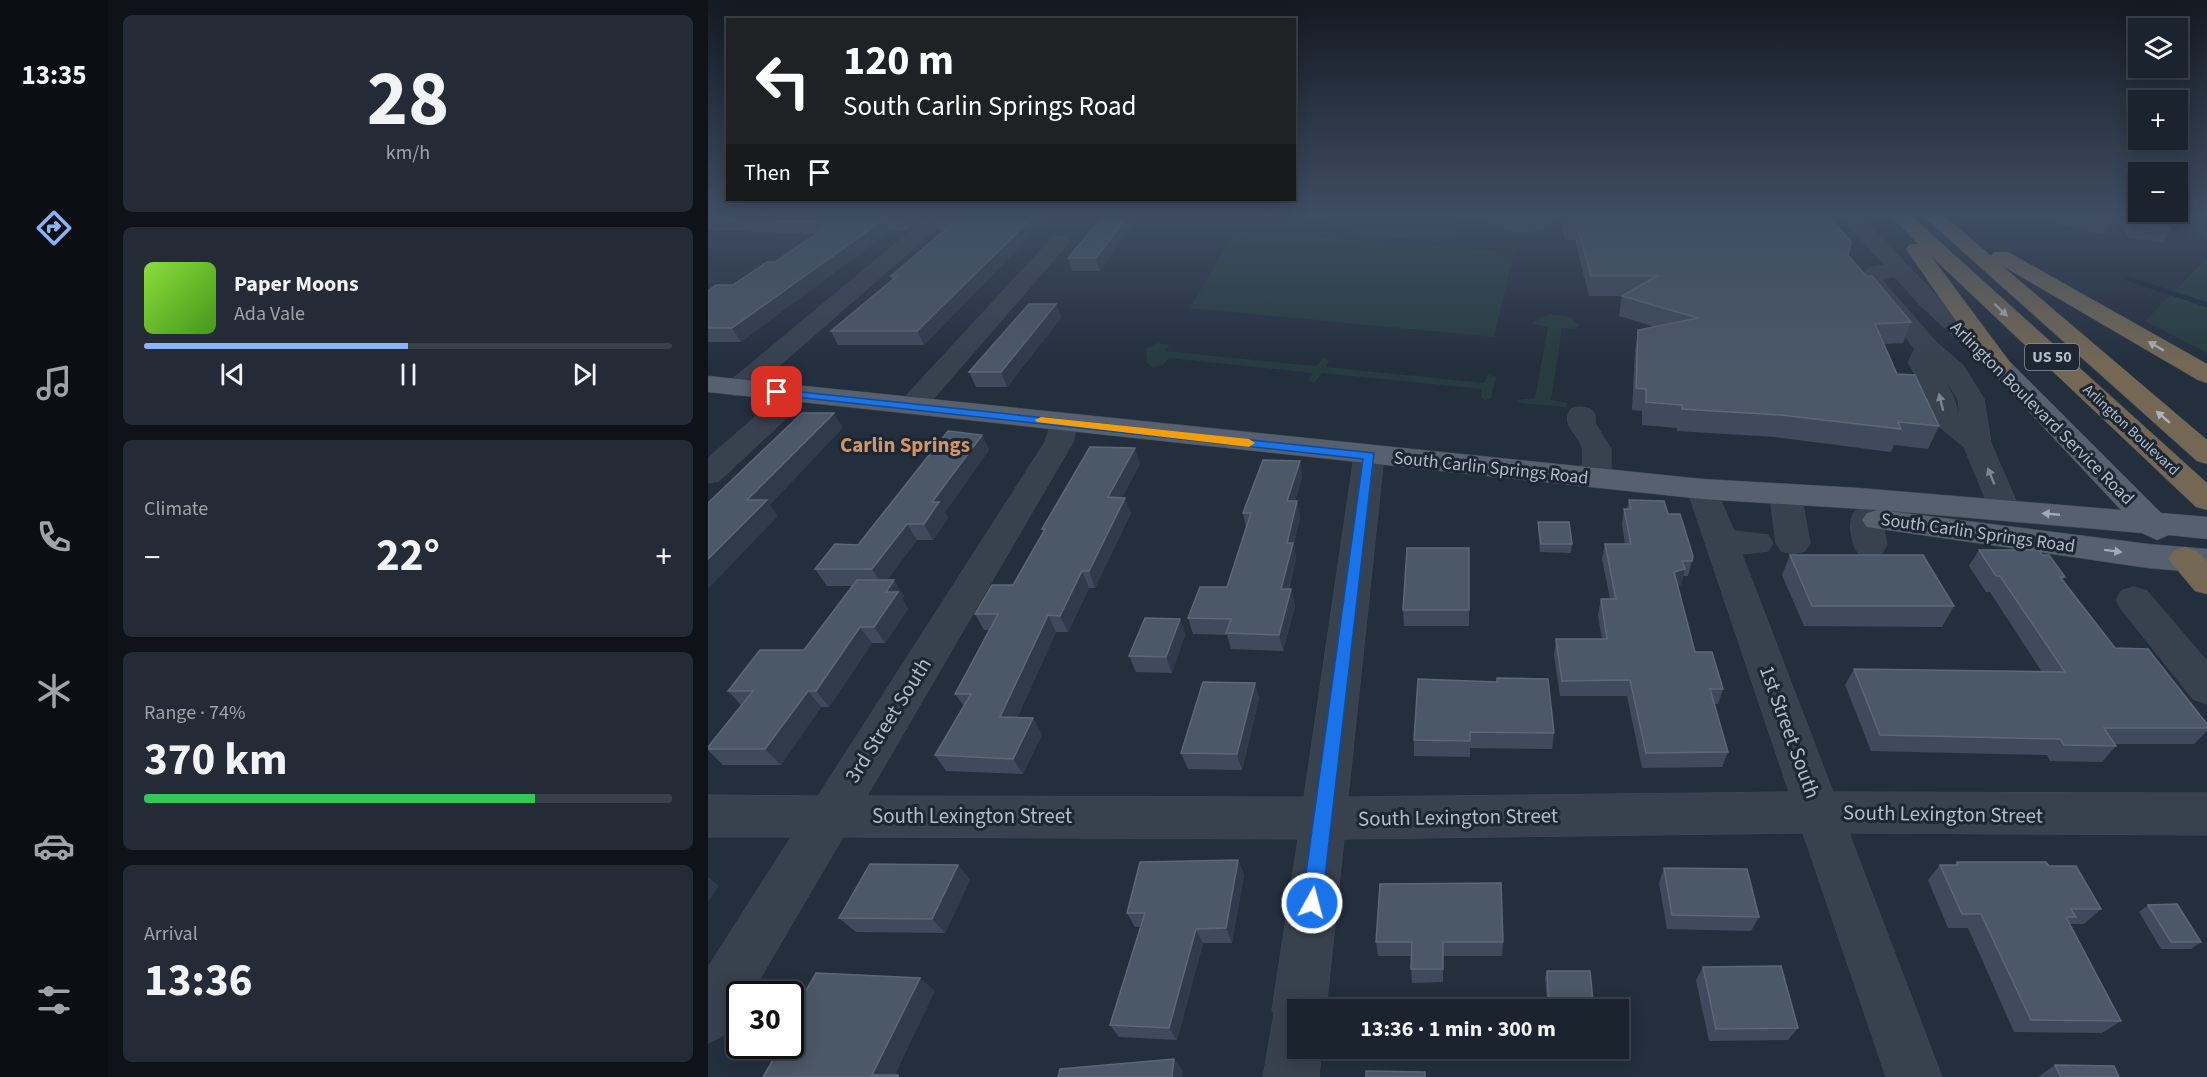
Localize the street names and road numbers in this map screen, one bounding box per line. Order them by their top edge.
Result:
street label: Arlington Boulevard Service Road [1946,317,2138,509]
road number: US 50 [2025,344,2079,370]
street label: Arlington Boulevard [2079,381,2183,479]
street label: South Carlin Springs Road [1392,445,1590,491]
street label: South Carlin Springs Road [1879,507,2077,559]
street label: 3rd Street South [837,652,939,788]
street label: 1st Street South [1752,661,1828,803]
street label: South Lexington Street [1843,797,2043,831]
street label: South Lexington Street [1358,800,1558,834]
street label: South Lexington Street [872,801,1072,831]

